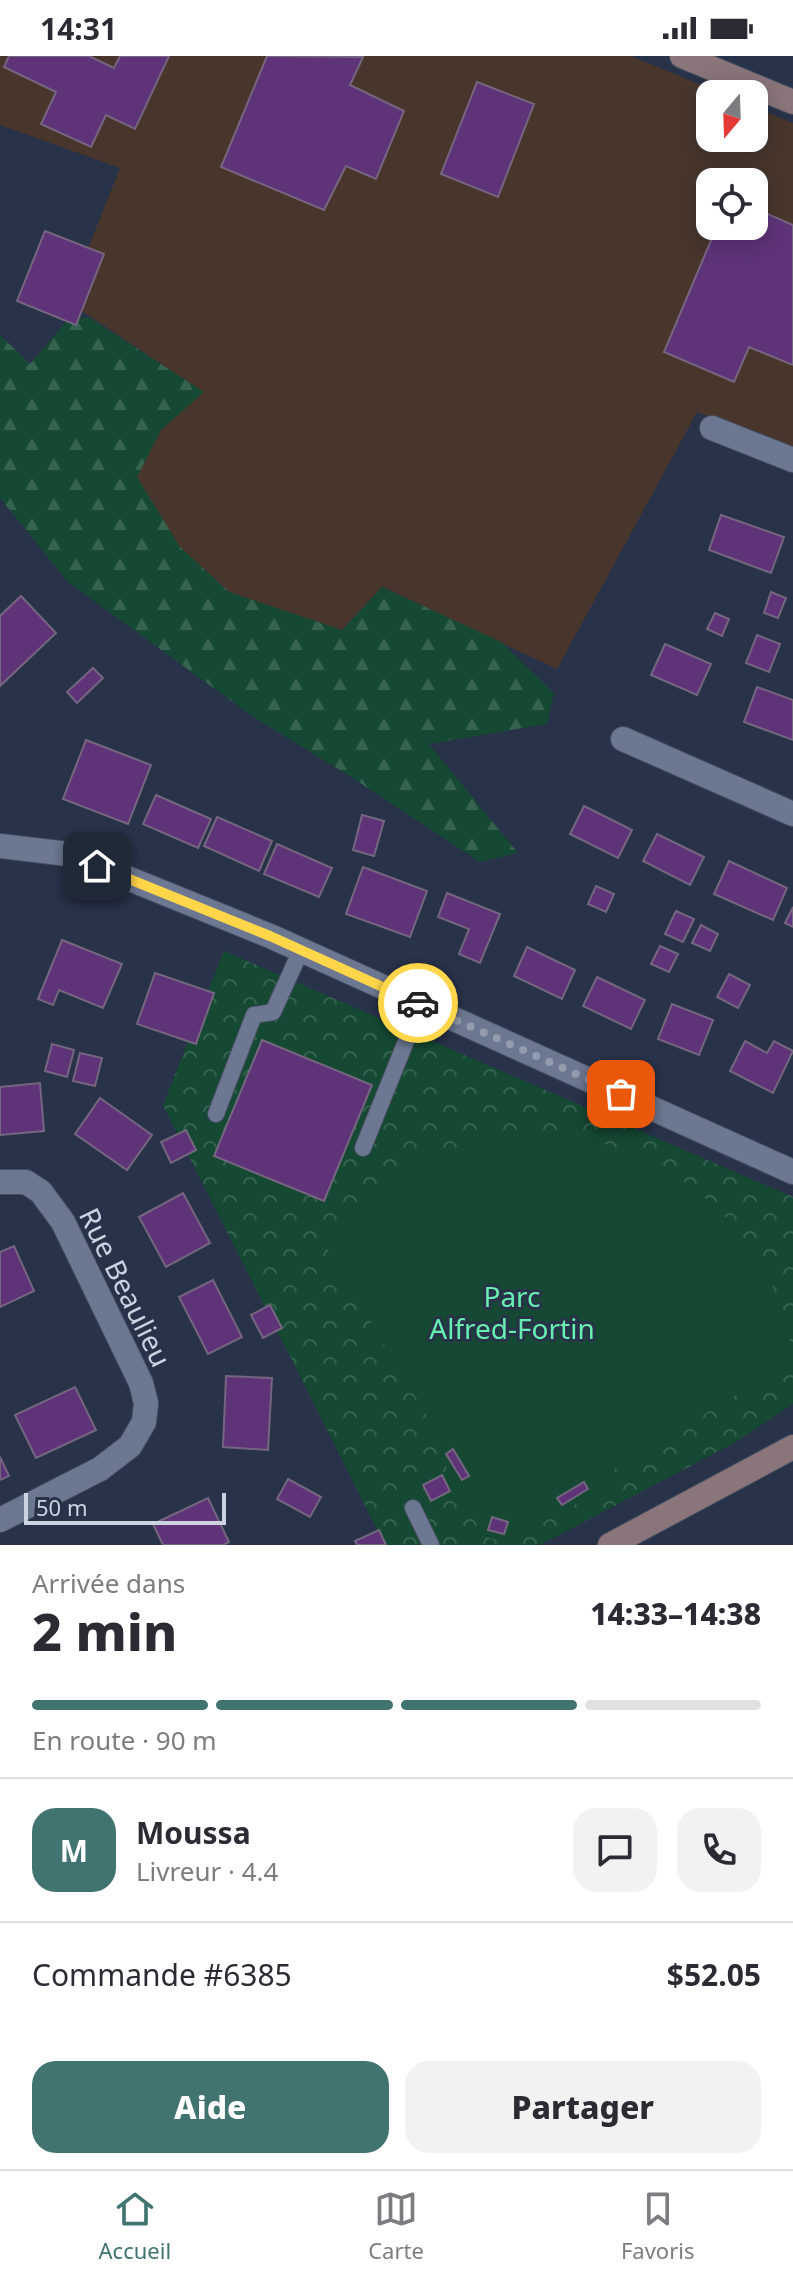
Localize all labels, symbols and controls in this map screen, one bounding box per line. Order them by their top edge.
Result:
text: 14:31 [40,8,117,49]
north arrow [696,80,768,152]
map controls [696,80,768,240]
button: locate [696,168,768,240]
pin [63,832,131,900]
icon: home [75,844,119,888]
courier [378,963,458,1043]
icon: car [396,981,440,1025]
pin [587,1060,655,1128]
icon: bag [599,1072,643,1116]
street label: Rue Beaulieu [71,1201,181,1373]
park label: Parc Alfred-Fortin [429,1277,595,1347]
scale bar [24,1489,226,1525]
text: 50 m [36,1492,87,1522]
text: Arrivée dans [32,1565,185,1601]
text: 14:33–14:38 [590,1593,761,1634]
text: 2 min [32,1595,177,1666]
text: En route · 90 m [32,1722,217,1758]
button: chat [573,1808,657,1892]
button: phone [677,1808,761,1892]
text: Moussa [136,1812,251,1853]
text: M [60,1830,88,1871]
text: Livreur · 4.4 [136,1853,278,1889]
text: Commande #6385 [32,1954,292,1995]
text: $52.05 [667,1954,761,1995]
button: Aide [32,2061,389,2153]
button: Partager [405,2061,761,2153]
tab: Accueil [99,2187,171,2265]
tab: Carte [368,2187,424,2265]
tab: Favoris [621,2187,694,2265]

